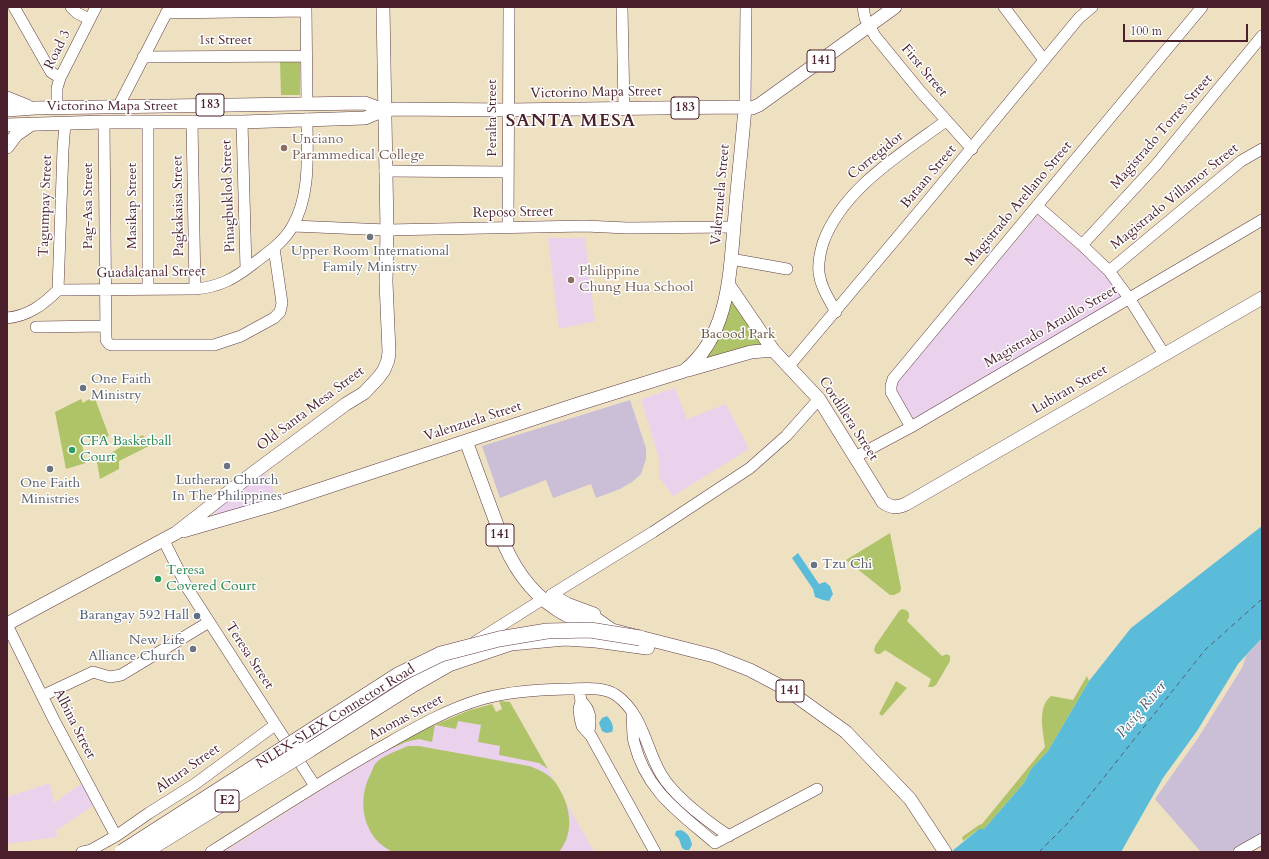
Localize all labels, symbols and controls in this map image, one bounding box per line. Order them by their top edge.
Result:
scale bar [1125,16,1250,42]
text: 100 m [1130,23,1162,39]
street label: Road 3 [41,28,75,72]
street label: 1st Street [198,33,252,49]
street label: First Street [897,41,951,101]
road number: 141 [807,50,835,72]
street label: Magistrado Torres Street [1108,71,1216,193]
street label: Peralta Street [485,79,501,157]
street label: Victorino Mapa Street [530,83,662,103]
road number: 183 [196,94,224,116]
road number: 183 [671,97,699,119]
street label: Victorino Mapa Street [46,99,178,115]
district label: SANTA MESA [506,111,636,133]
street label: Corregidor [845,128,907,184]
place label: Unciano Parammedical College [292,132,425,164]
street label: Magistrado Arellano Street [962,138,1076,270]
street label: Pinagbuklod Street [219,139,239,253]
street label: Magistrado Villamor Street [1108,140,1242,254]
street label: Bataan Street [898,142,960,212]
marker: Unciano Parammedical College [279,143,289,153]
street label: Valenzuela Street [708,144,734,246]
street label: Tagumpay Street [36,155,56,257]
street label: Pagkakaisa Street [170,155,188,257]
street label: Pag-Asa Street [81,163,97,249]
street label: Masikap Street [125,163,141,249]
street label: Reposo Street [472,204,554,222]
marker: Upper Room International Family Ministry [365,232,375,242]
place label: Upper Room International Family Ministry [291,244,449,276]
street label: Guadalcanal Street [96,264,206,282]
place label: Philippine Chung Hua School [579,264,694,296]
marker: Philippine Chung Hua School [566,275,576,285]
street label: Magistrado Araullo Street [981,282,1121,372]
park label: Bacood Park [700,327,776,343]
street label: Lubiran Street [1029,362,1111,418]
street label: Old Santa Mesa Street [254,363,368,455]
place label: One Faith Ministry [91,372,151,404]
street label: Cordillera Street [815,374,881,464]
marker: One Faith Ministry [78,383,88,393]
street label: Valenzuela Street [422,398,524,446]
place label: CFA Basketball Court [80,434,172,466]
marker: CFA Basketball Court [67,445,77,455]
marker: Lutheran Church In The Philippines [222,461,232,471]
marker: One Faith Ministries [45,464,55,474]
place label: Lutheran Church In The Philippines [172,473,282,506]
place label: One Faith Ministries [20,476,80,508]
road number: 141 [486,524,514,546]
place label: Tzu Chi [822,557,872,573]
marker: Tzu Chi [809,560,819,570]
place label: Teresa Covered Court [166,563,256,596]
marker: Teresa Covered Court [153,574,163,584]
place label: Barangay 592 Hall [79,608,189,624]
marker: Barangay 592 Hall [192,611,202,621]
street label: Teresa Street [221,619,277,693]
place label: New Life Alliance Church [88,633,185,666]
marker: New Life Alliance Church [188,644,198,654]
street label: NLEX-SLEX Connector Road [254,661,418,773]
water label: Pasig River [1113,678,1171,742]
road number: 141 [776,680,804,702]
street label: Albina Street [49,686,99,762]
street label: Anonas Street [366,691,446,745]
street label: Altura Street [153,741,223,797]
road number: E2 [215,790,239,812]

